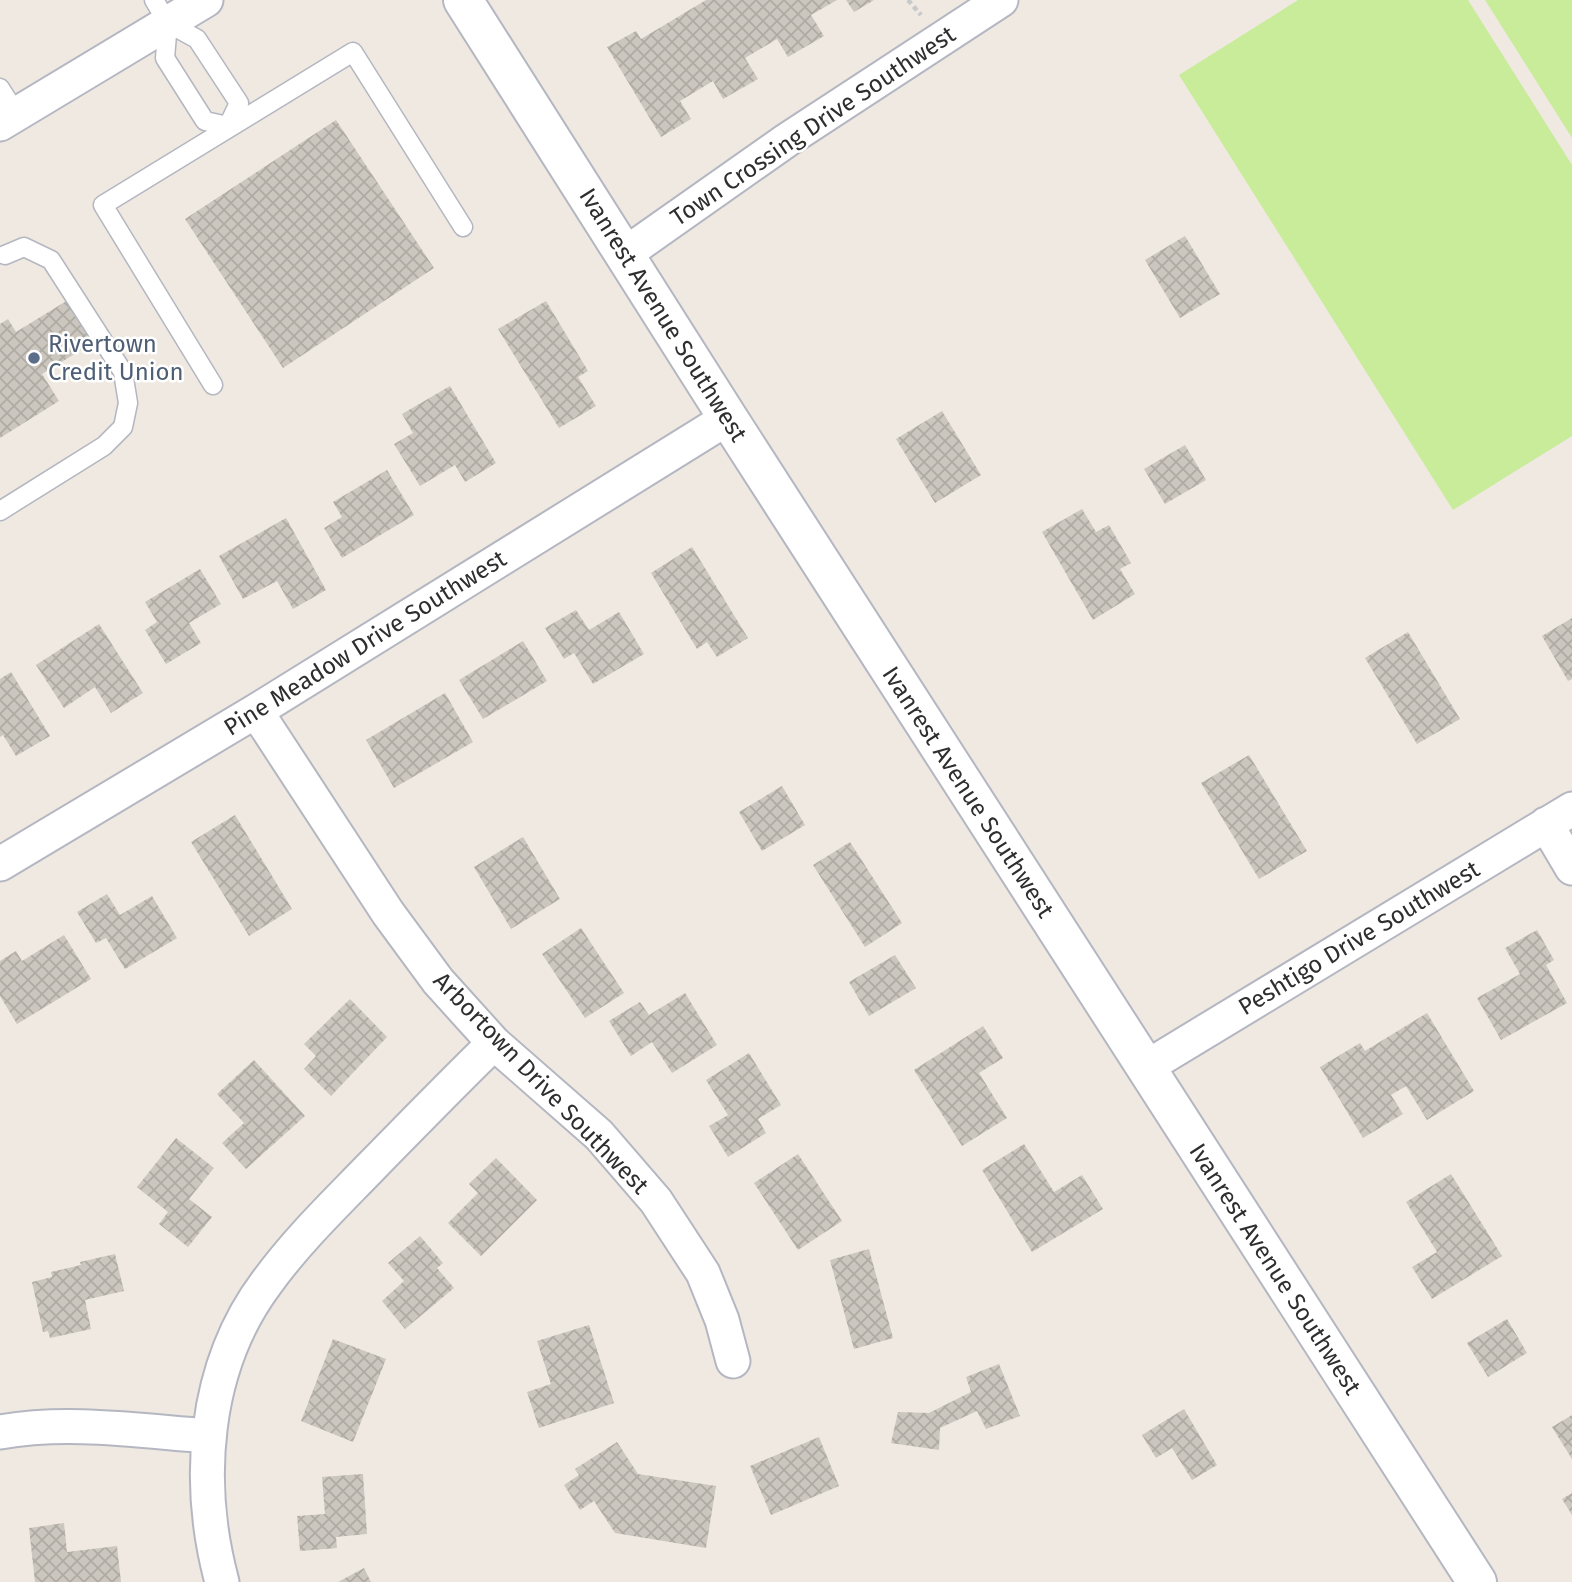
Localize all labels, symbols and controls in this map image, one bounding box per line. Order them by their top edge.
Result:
street label: Town Crossing Drive Southwest [666,20,961,232]
street label: Ivanrest Avenue Southwest [573,183,753,447]
place label: Rivertown Credit Union [48,330,184,386]
marker: Rivertown Credit Union [26,350,42,366]
street label: Pine Meadow Drive Southwest [219,544,511,742]
street label: Ivanrest Avenue Southwest [876,661,1060,923]
street label: Peshtigo Drive Southwest [1233,855,1485,1021]
street label: Arbortown Drive Southwest [428,966,654,1200]
street label: Ivanrest Avenue Southwest [1183,1138,1367,1400]

